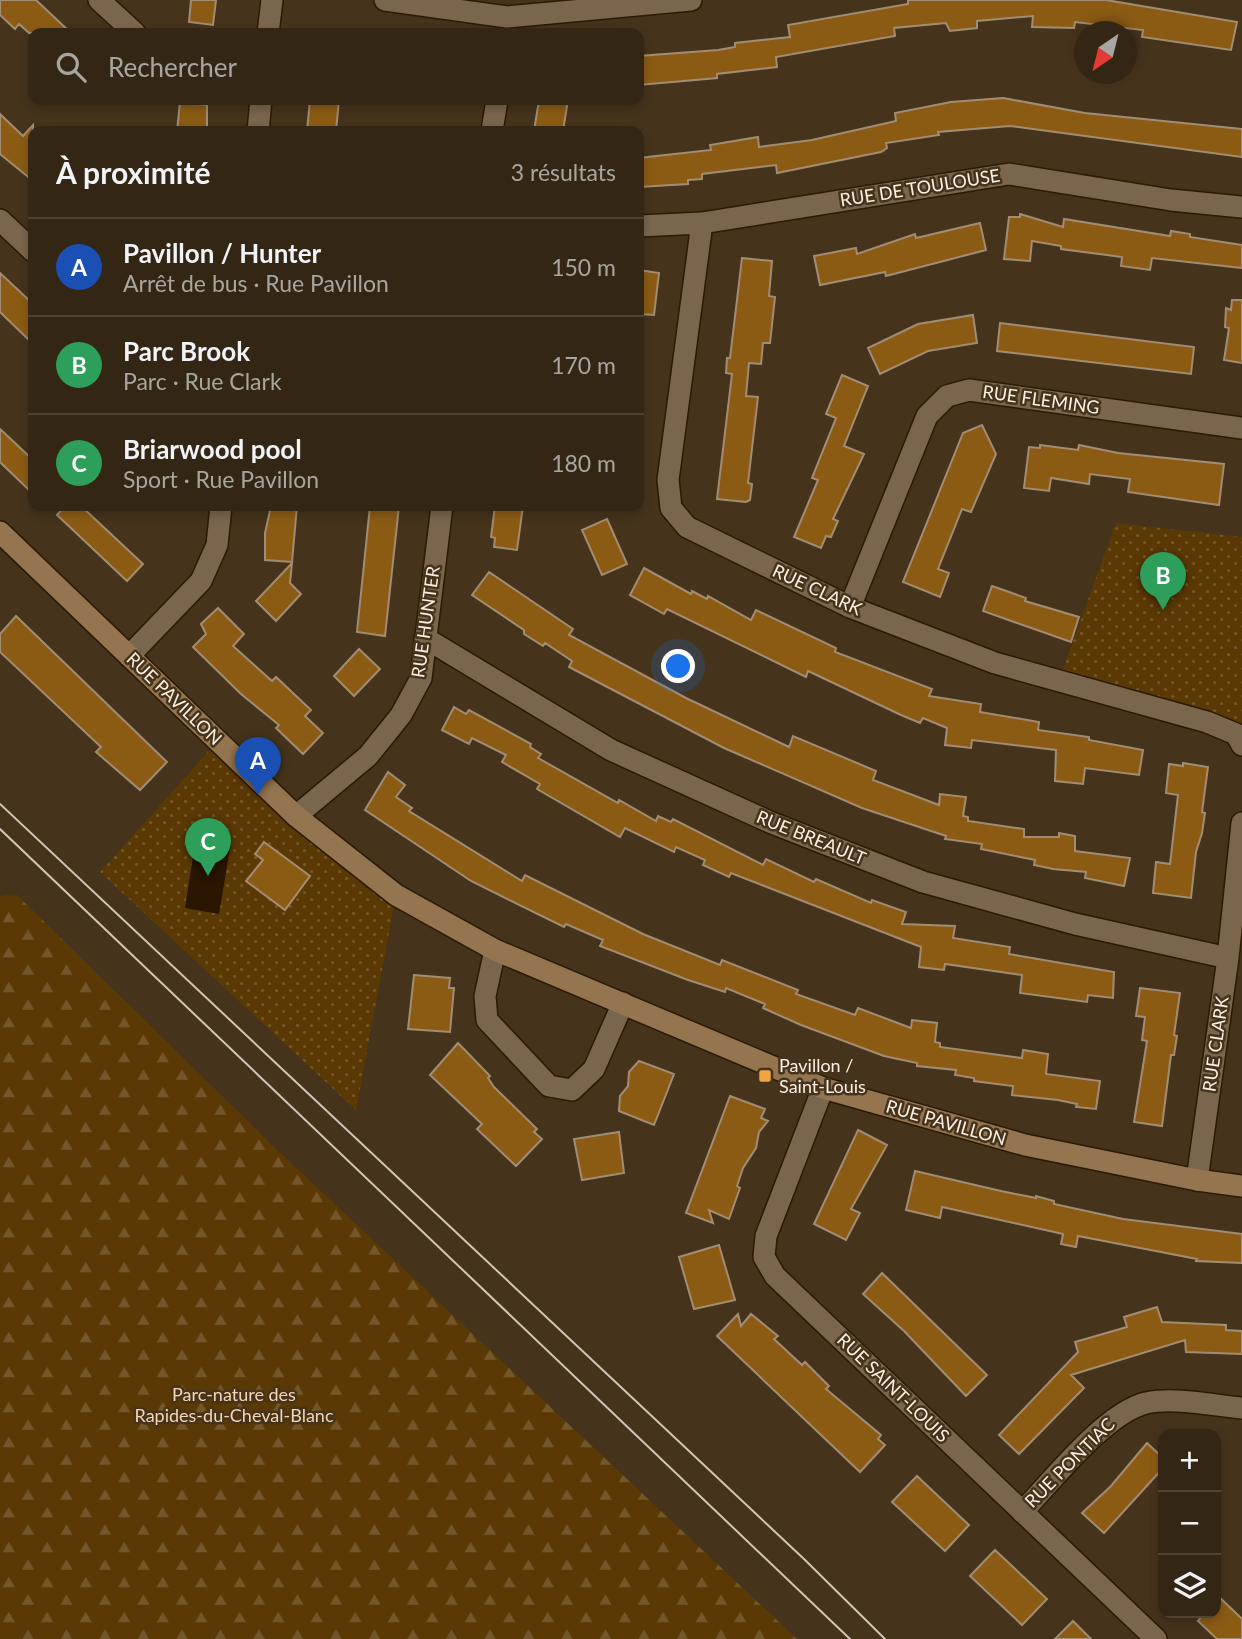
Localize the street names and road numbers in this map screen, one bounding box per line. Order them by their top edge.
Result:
street label: RUE DE TOULOUSE [838,163,1001,211]
street label: RUE FLEMING [981,380,1101,418]
street label: RUE CLARK [769,559,866,619]
street label: RUE HUNTER [406,564,444,679]
street label: RUE PAVILLON [123,647,227,749]
street label: RUE BREAULT [753,805,870,869]
street label: RUE CLARK [1197,995,1233,1093]
street label: RUE PAVILLON [884,1094,1009,1150]
street label: RUE SAINT-LOUIS [833,1328,954,1446]
street label: RUE PONTIAC [1020,1413,1119,1512]

